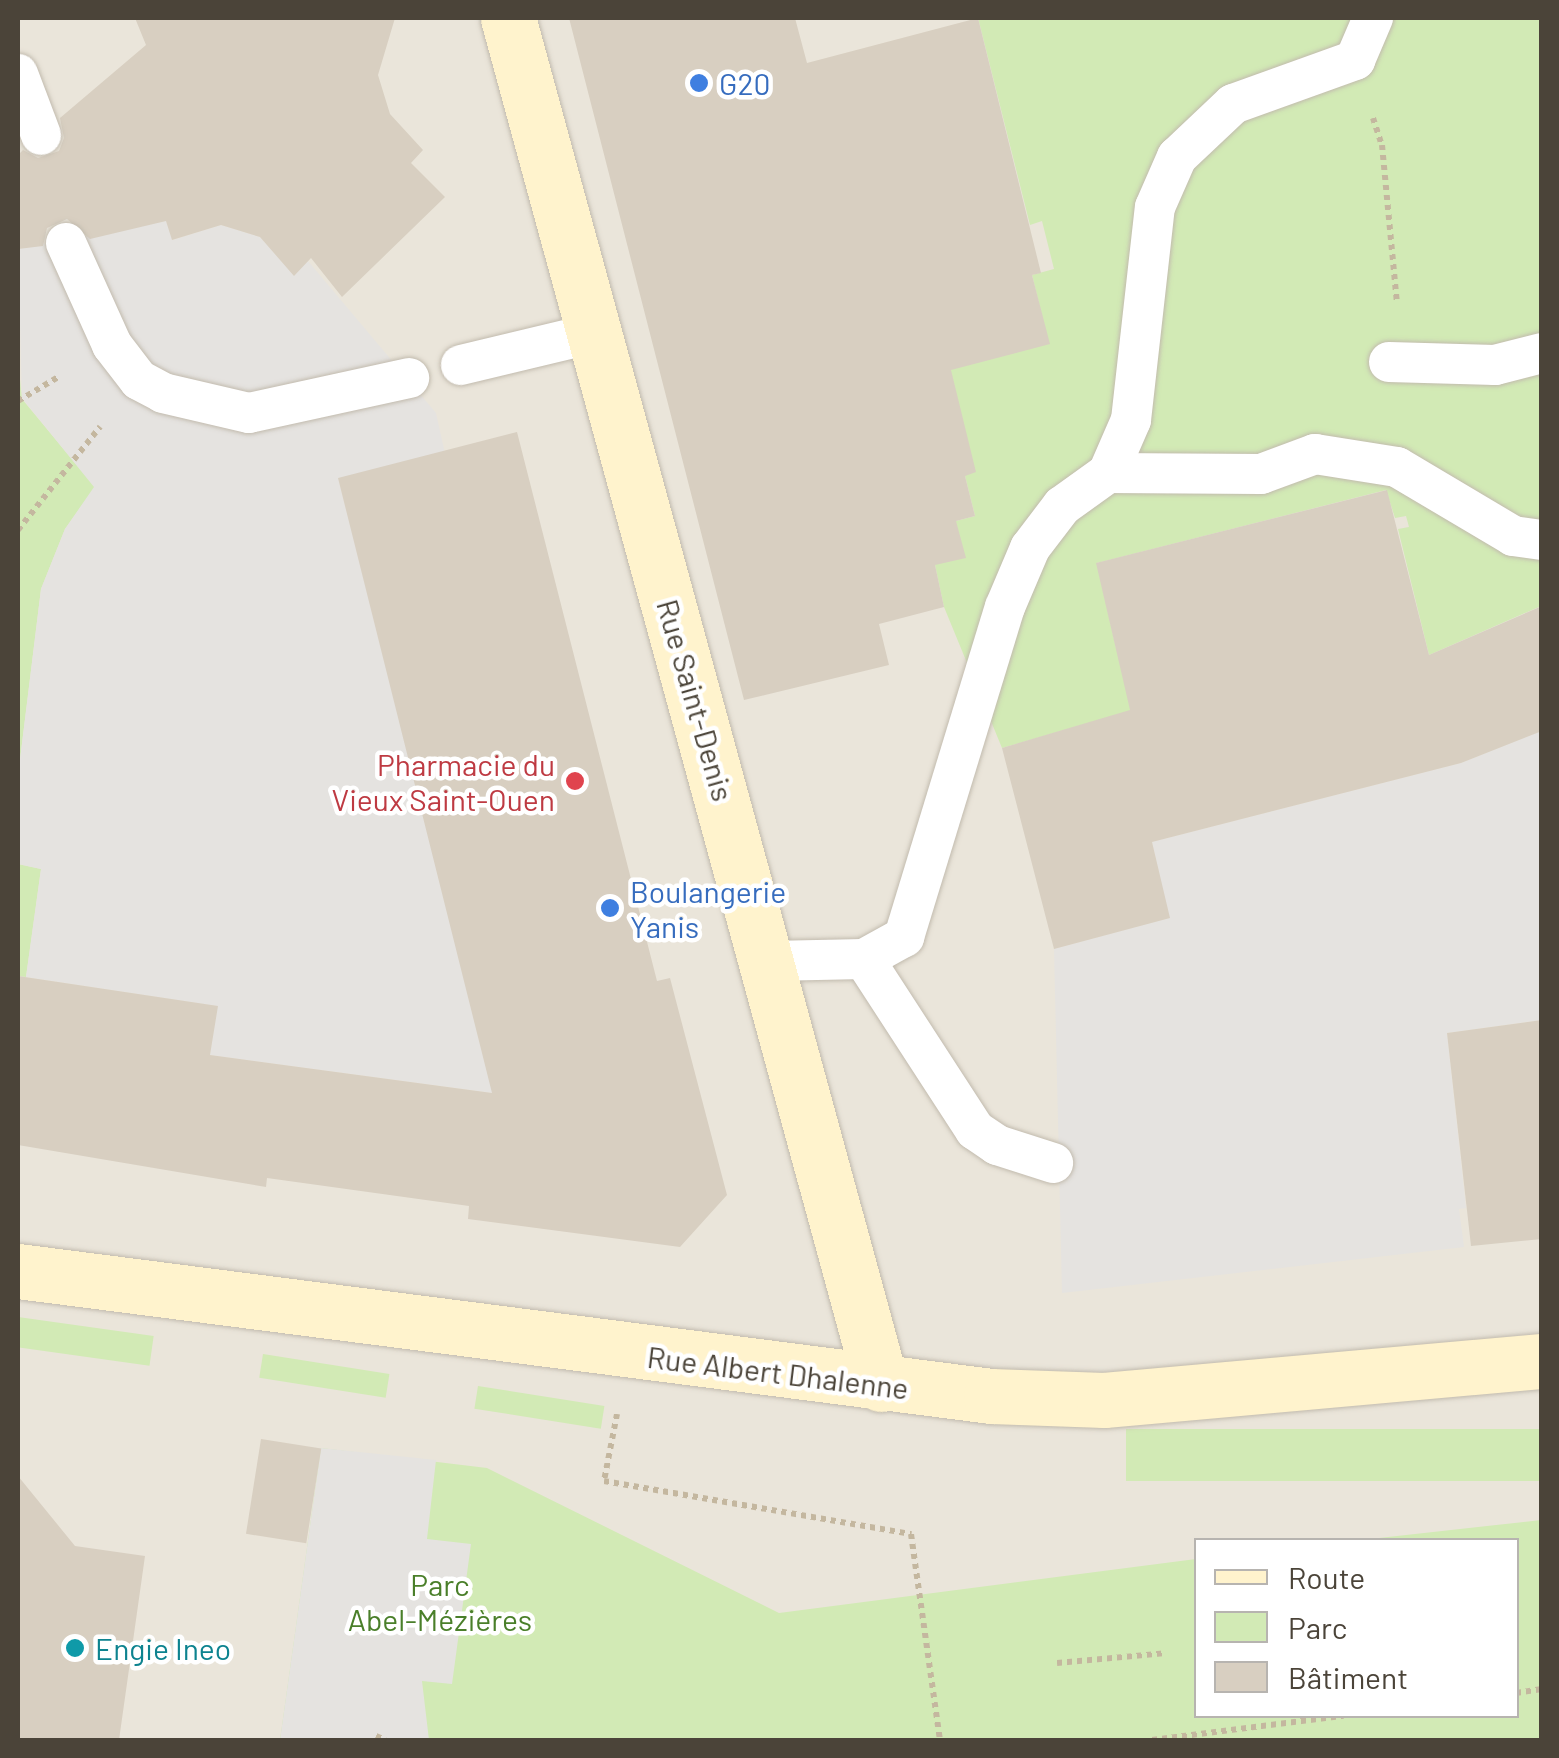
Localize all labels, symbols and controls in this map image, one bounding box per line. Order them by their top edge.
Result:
place label: G20 [719,65,770,101]
marker: G20 [688,72,710,94]
street label: Rue Saint-Denis [650,595,742,805]
place label: Pharmacie du Vieux Saint-Ouen [332,746,555,816]
marker: Pharmacie du Vieux Saint-Ouen [564,770,586,792]
place label: Boulangerie Yanis [630,873,786,944]
marker: Boulangerie Yanis [599,897,621,919]
street label: Rue Albert Dhalenne [645,1338,911,1406]
legend [1194,1538,1519,1718]
text: Route [1288,1559,1365,1595]
park label: Parc Abel-Mézières [348,1566,532,1636]
text: Parc [1288,1609,1347,1645]
place label: Engie Ineo [95,1630,231,1666]
marker: Engie Ineo [64,1637,86,1659]
text: Bâtiment [1288,1659,1408,1695]

